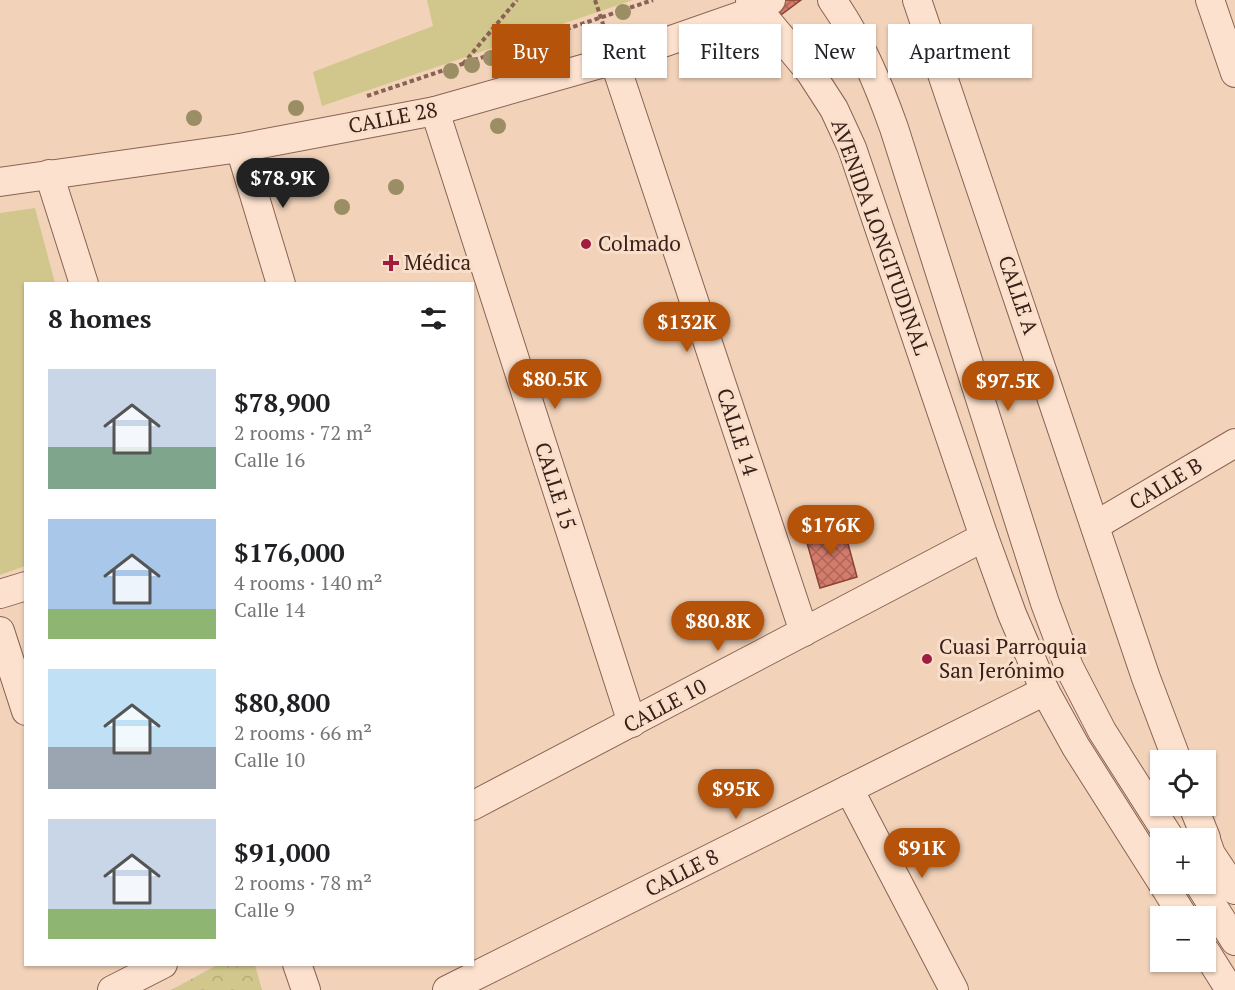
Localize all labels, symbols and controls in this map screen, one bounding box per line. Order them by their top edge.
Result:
chip: Buy [492,24,570,78]
chip: Rent [582,24,667,78]
chip: Filters [679,24,781,78]
chip: New [793,24,876,78]
chip: Apartment [888,24,1032,78]
street label: CALLE 28 [346,95,440,139]
street label: AVENIDA LONGITUDINAL [825,115,937,359]
pin: $78.9K [234,158,332,209]
text: $78.9K [250,164,316,191]
place label: Colmado [598,229,681,257]
marker: Colmado [579,237,593,251]
place label: Médica [404,248,472,276]
street label: CALLE A [992,251,1046,338]
marker: Médica [382,254,400,272]
text: 8 homes [48,301,152,335]
icon: filters [417,302,450,335]
pin: $132K [645,302,729,353]
text: $132K [657,308,717,335]
pin: $80.5K [506,359,604,410]
pin: $97.5K [959,361,1057,412]
text: $80.5K [522,365,588,392]
text: $97.5K [976,367,1040,394]
text: $78,900 [234,385,330,419]
street label: CALLE 14 [711,385,765,480]
icon: home [96,393,168,465]
text: 2 rooms · 72 m² [234,419,372,446]
street label: CALLE 15 [529,439,583,533]
text: Calle 16 [234,446,305,473]
street label: CALLE B [1124,450,1207,516]
pin: $176K [789,505,873,556]
text: $176K [801,511,861,538]
text: $176,000 [234,535,345,569]
icon: home [96,543,168,615]
text: 4 rooms · 140 m² [234,569,382,596]
text: Calle 14 [234,596,305,623]
pin: $80.8K [669,601,767,652]
text: $80.8K [685,607,751,634]
place label: Cuasi Parroquia San Jerónimo [939,632,1087,684]
marker: Cuasi Parroquia San Jerónimo [920,652,934,666]
street label: CALLE 10 [618,672,711,739]
text: $80,800 [234,685,330,719]
icon: home [96,693,168,765]
text: 2 rooms · 66 m² [234,719,372,746]
text: Calle 10 [234,746,305,773]
map controls [1150,750,1216,972]
button: locate [1150,750,1216,816]
pin: $95K [700,769,772,820]
text: $95K [712,775,760,802]
pin: $91K [886,828,958,879]
button: + [1150,828,1216,894]
text: $91K [898,834,946,861]
text: $91,000 [234,835,330,869]
street label: CALLE 8 [640,842,723,903]
icon: home [96,843,168,915]
text: 2 rooms · 78 m² [234,869,372,896]
text: Calle 9 [234,896,295,923]
button: − [1150,906,1216,972]

